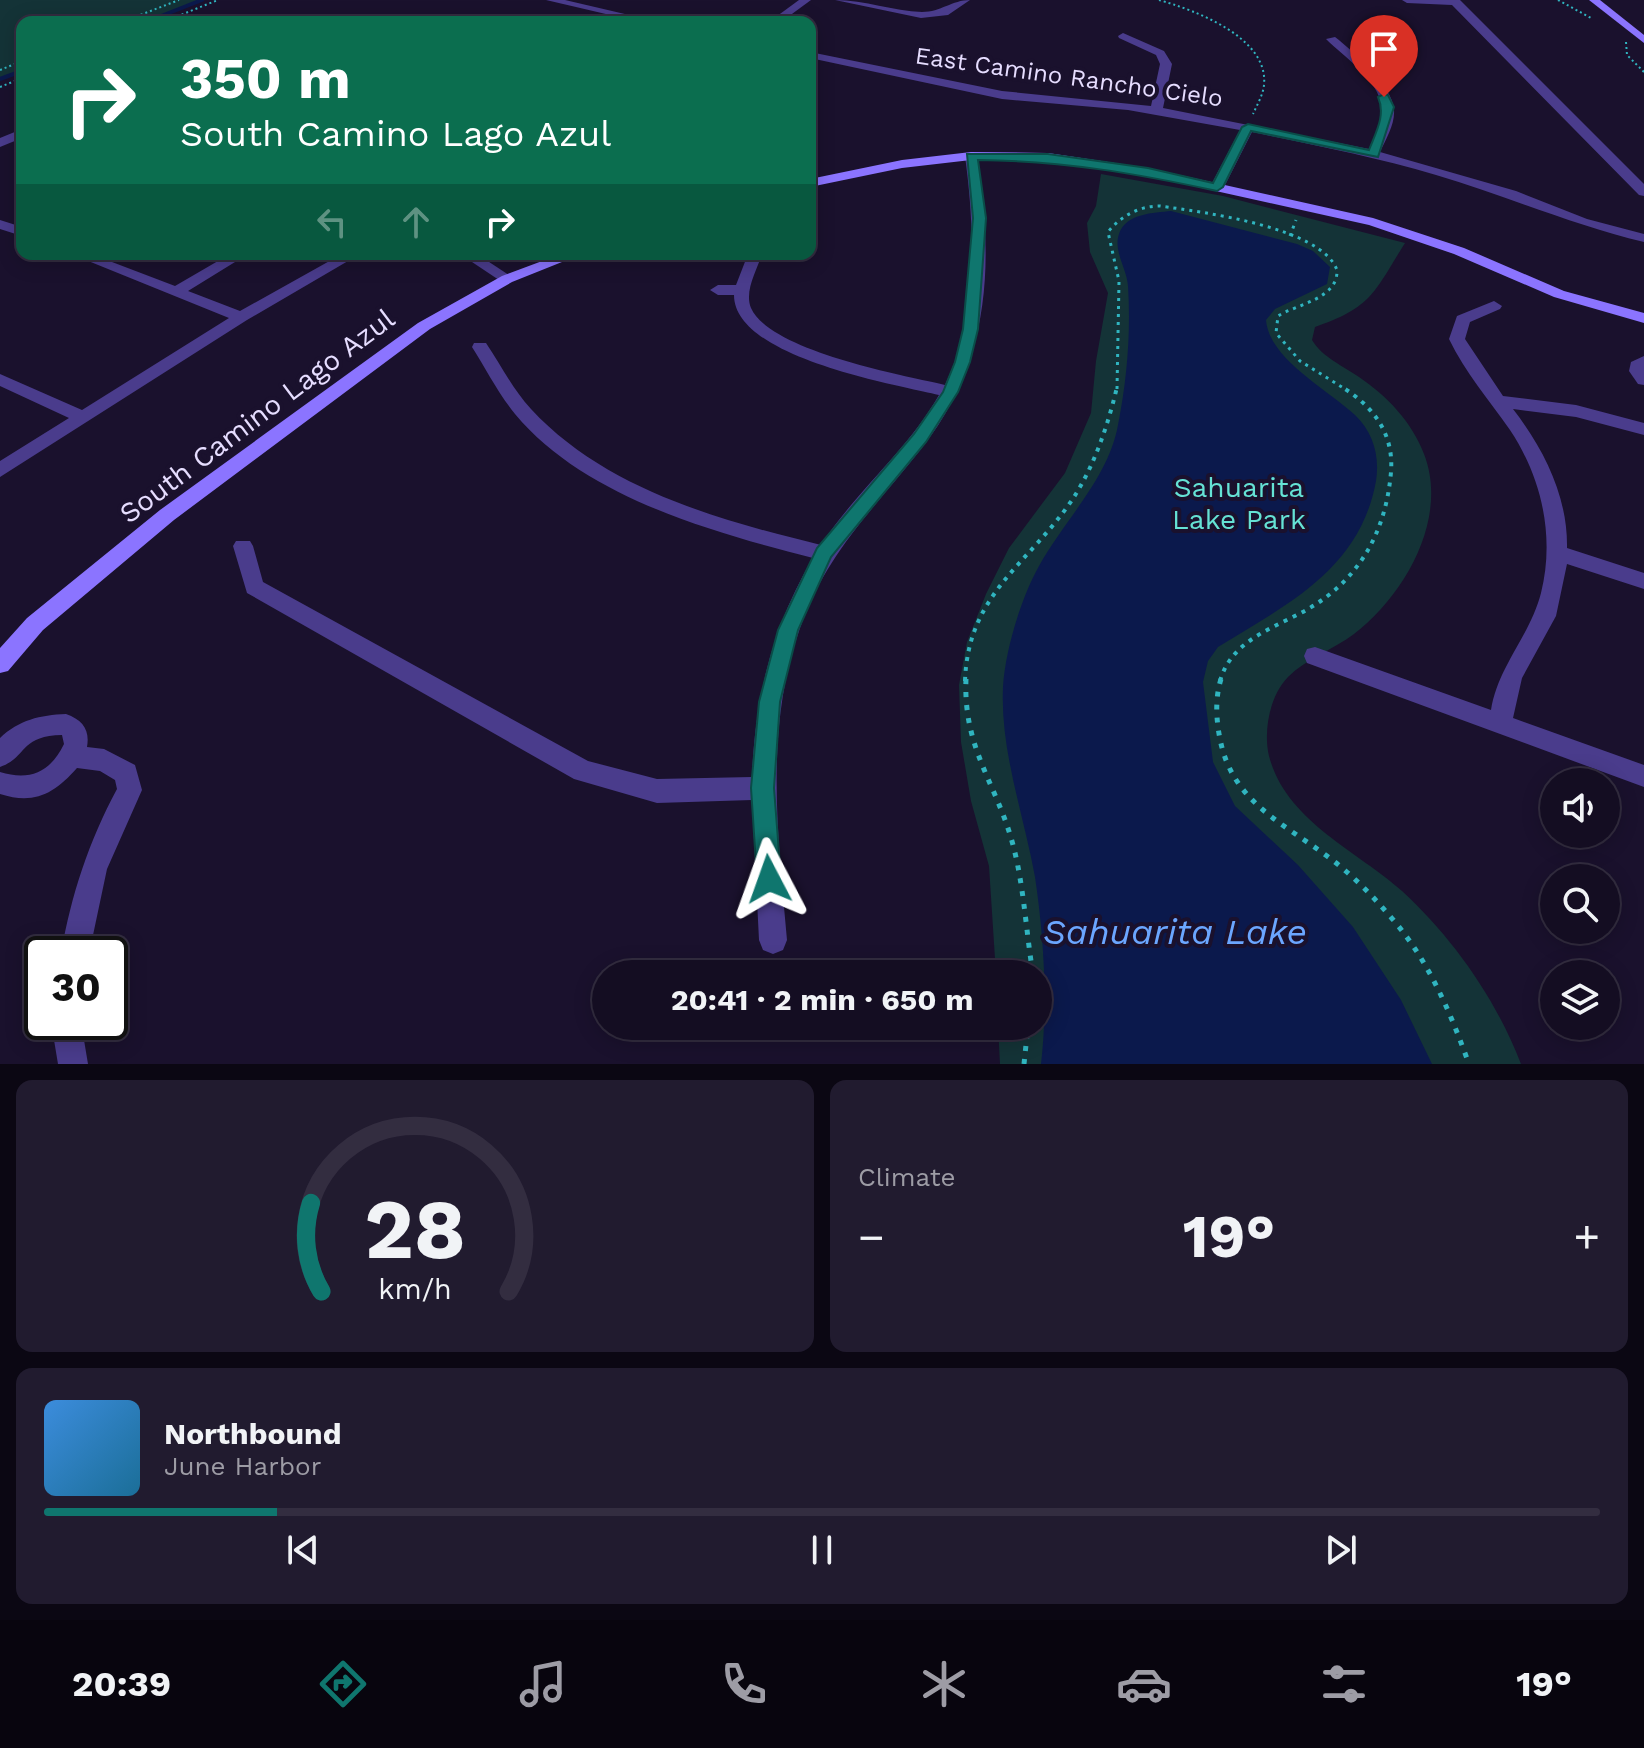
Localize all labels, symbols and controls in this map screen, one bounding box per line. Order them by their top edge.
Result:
pin [1350,15,1418,97]
icon: arrive [1362,27,1406,71]
street label: East Camino Rancho Cielo [913,42,1225,112]
text: 350 m [180,46,351,112]
icon: right [48,48,152,152]
text: South Camino Lago Azul [180,113,611,155]
icon: left [310,200,354,244]
icon: ahead [394,200,438,244]
icon: right [478,200,522,244]
street label: South Camino Lago Azul [113,302,401,530]
park label: Sahuarita Lake Park [1172,471,1306,536]
map controls [1540,768,1620,1040]
button: sound [1540,768,1620,848]
position arrow [727,837,811,921]
button: search [1540,864,1620,944]
water label: Sahuarita Lake [1043,911,1307,953]
speed limit sign: 30 [24,936,128,1040]
button: layers [1540,960,1620,1040]
text: 20:41 · 2 min · 650 m [671,982,973,1017]
text: Climate [858,1162,956,1192]
text: 28 [364,1181,466,1278]
text: 19° [1183,1201,1275,1272]
text: − [858,1211,885,1263]
text: + [1573,1211,1600,1263]
text: km/h [378,1272,452,1306]
text: Northbound [164,1416,341,1451]
text: June Harbor [164,1451,321,1481]
icon: previous [281,1528,325,1572]
icon: pause [800,1528,844,1572]
icon: next [1319,1528,1363,1572]
icon: directions [315,1656,371,1712]
icon: music [515,1656,571,1712]
icon: phone [716,1656,772,1712]
icon: climate [916,1656,972,1712]
icon: car [1116,1656,1172,1712]
icon: filters [1316,1656,1372,1712]
text: 20:39 [72,1663,171,1705]
text: 19° [1516,1663,1572,1705]

